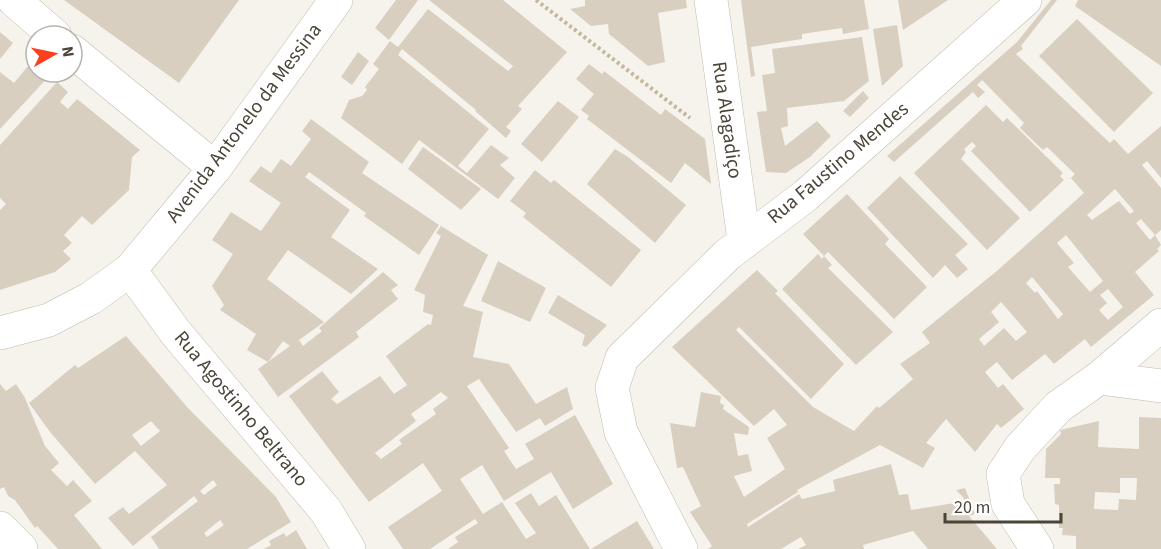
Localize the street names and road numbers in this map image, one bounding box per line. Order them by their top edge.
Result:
street label: Avenida Antonelo da Messina [160,17,328,229]
street label: Rua Alagadiço [705,60,749,180]
street label: Rua Faustino Mendes [761,95,915,231]
street label: Rua Agostinho Beltrano [167,325,315,493]

